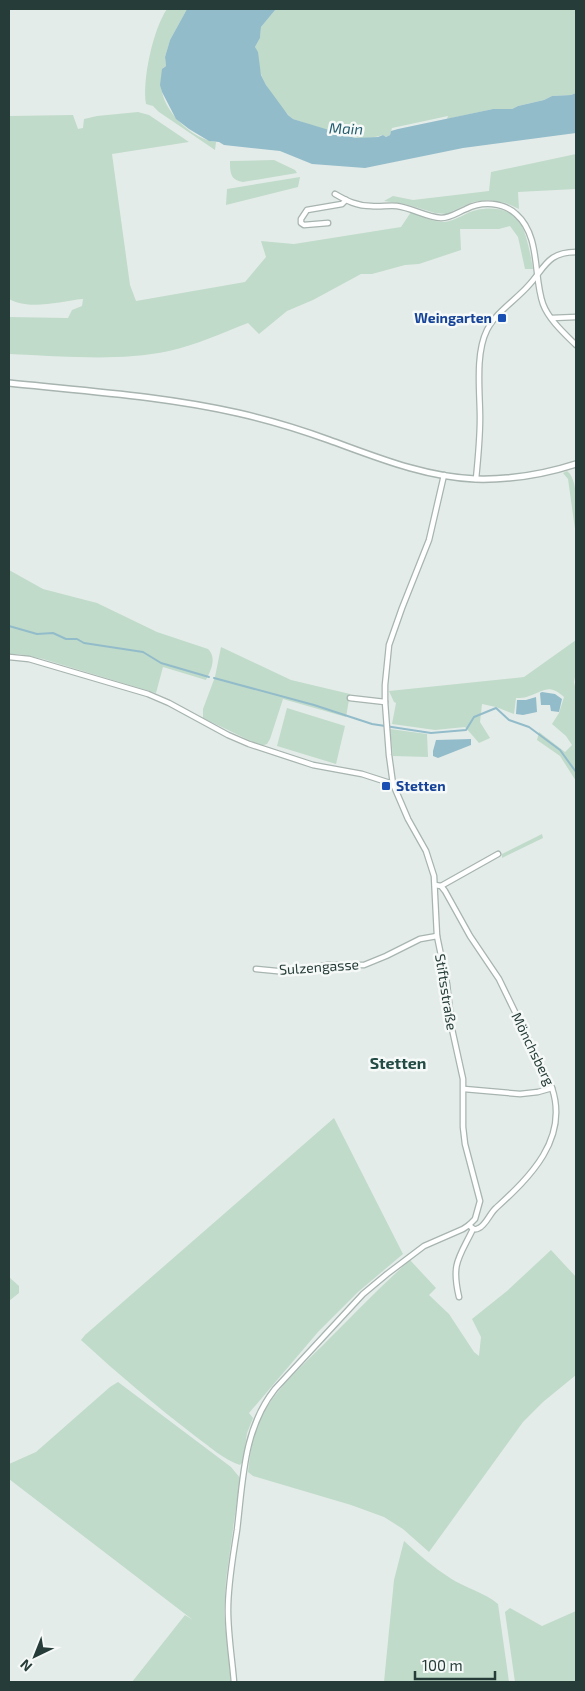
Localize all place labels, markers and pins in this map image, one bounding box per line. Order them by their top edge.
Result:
place label: Weingarten [414,309,492,326]
marker: Weingarten [496,312,508,324]
place label: Stetten [396,777,446,794]
marker: Stetten [380,780,392,792]

